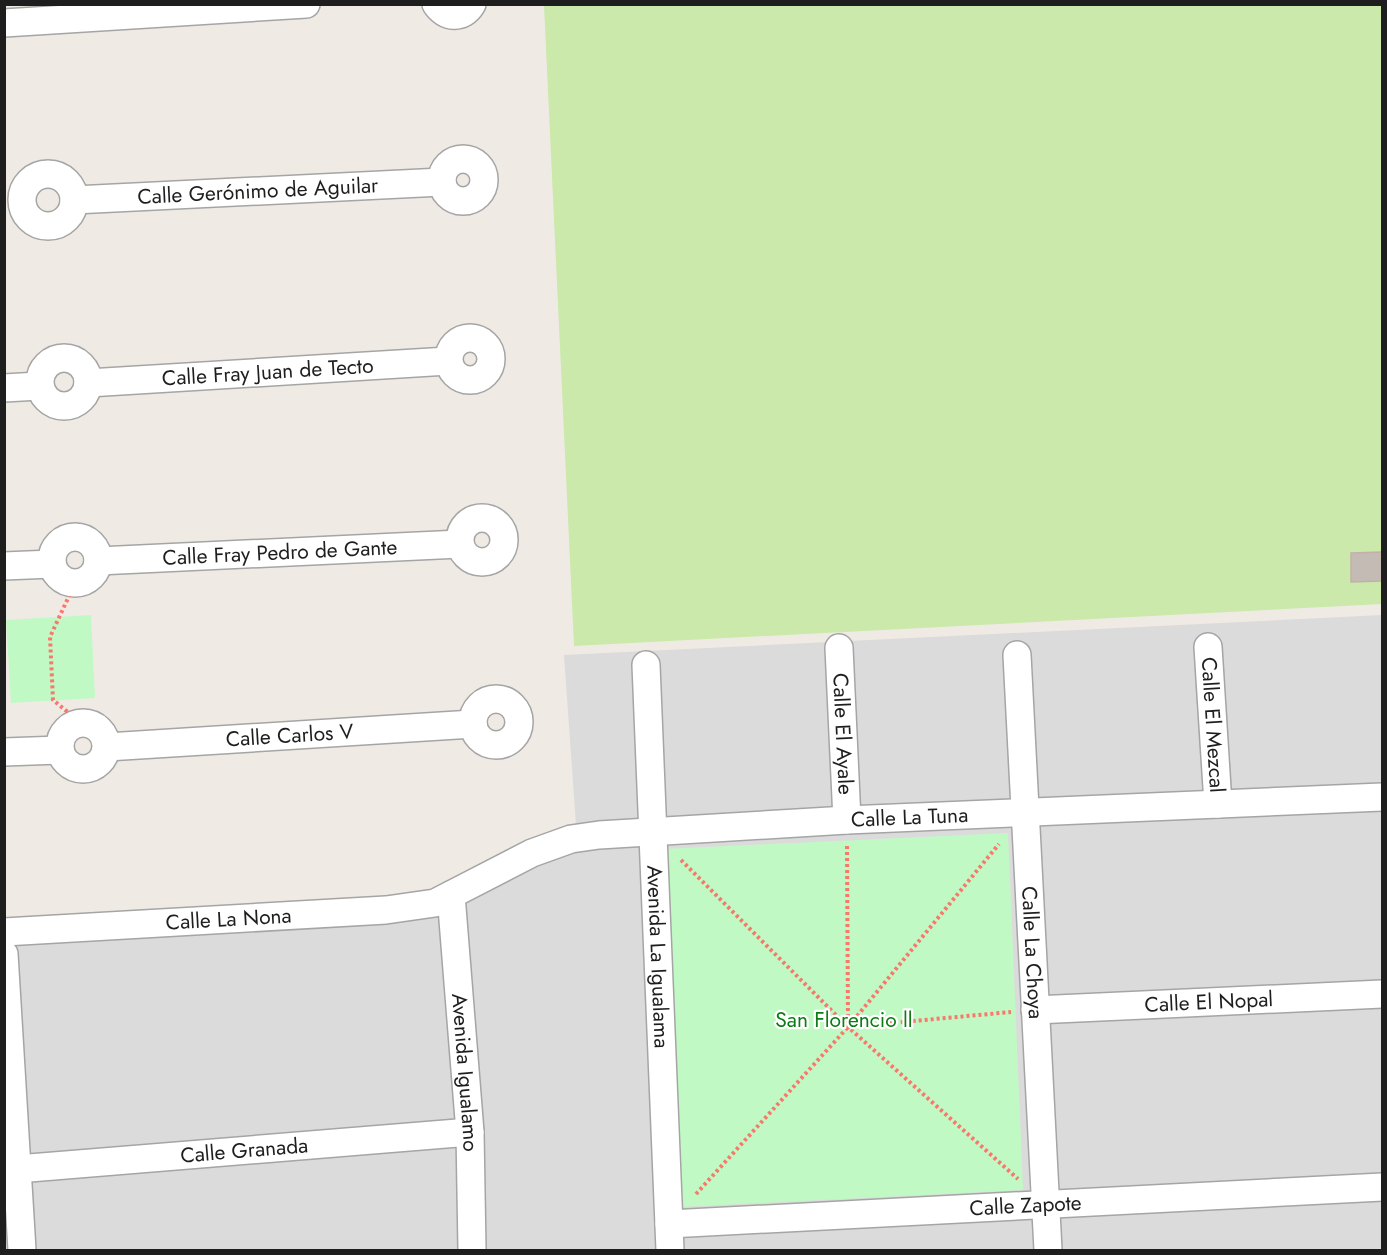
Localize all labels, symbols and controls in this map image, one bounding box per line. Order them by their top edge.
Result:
street label: Calle Gerónimo de Aguilar [137,170,380,212]
street label: Calle Fray Juan de Tecto [161,351,374,393]
street label: Calle Fray Pedro de Gante [162,532,398,573]
street label: Calle El Mezcal [1194,656,1232,794]
street label: Calle El Ayale [825,672,861,796]
street label: Calle Carlos V [225,717,355,755]
street label: Calle La Tuna [850,800,969,835]
street label: Avenida La Igualama [639,865,677,1049]
street label: Calle La Choya [1014,885,1051,1020]
street label: Calle La Nona [165,900,292,938]
street label: Calle El Nopal [1144,984,1274,1020]
street label: Avenida Igualamo [444,992,486,1152]
park label: San Florencio ll [775,1005,913,1035]
street label: Calle Granada [179,1130,309,1171]
street label: Calle Zapote [969,1188,1083,1223]

